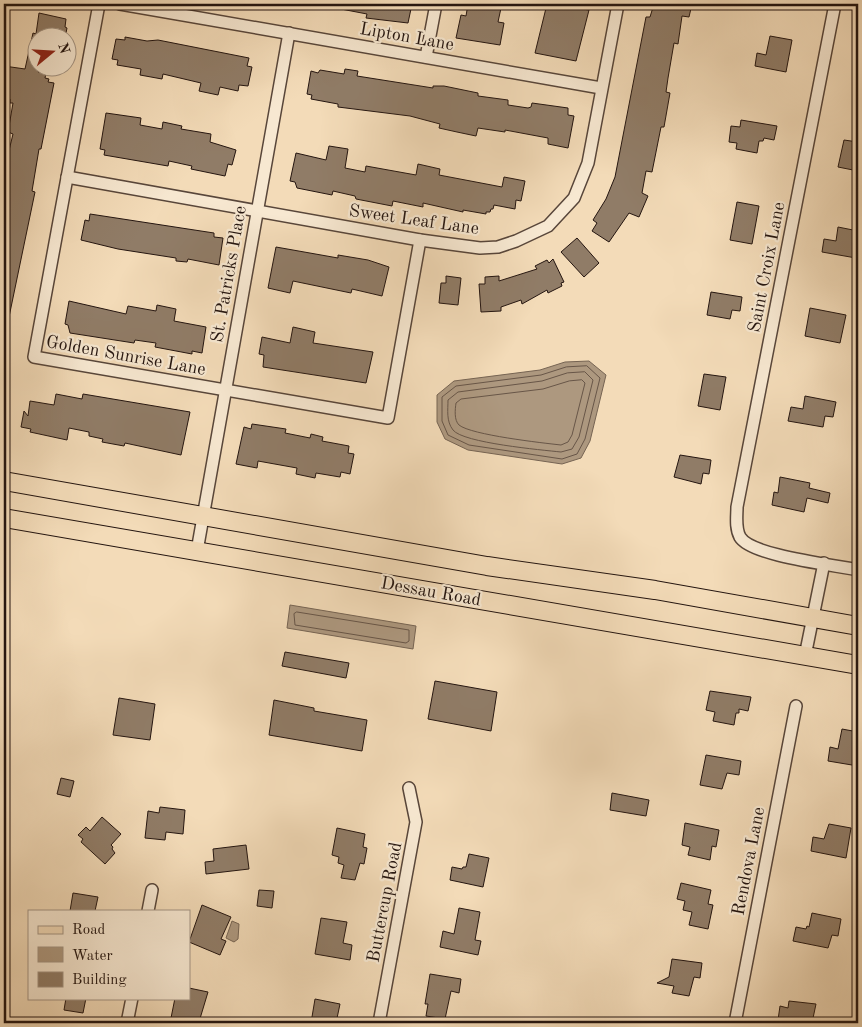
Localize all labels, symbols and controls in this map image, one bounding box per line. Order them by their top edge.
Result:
street label: Lipton Lane [358,20,455,54]
north arrow [28,28,78,78]
text: N [55,41,72,56]
street label: Saint Croix Lane [745,200,788,334]
street label: Sweet Leaf Lane [348,202,480,238]
street label: St. Patricks Place [208,204,250,344]
street label: Golden Sunrise Lane [44,333,207,379]
street label: Dessau Road [379,574,482,610]
street label: Rendova Lane [730,805,768,917]
street label: Buttercup Road [364,840,405,964]
legend [28,910,190,1000]
text: Road [72,923,106,938]
text: Water [72,949,113,964]
text: Building [72,973,127,988]

